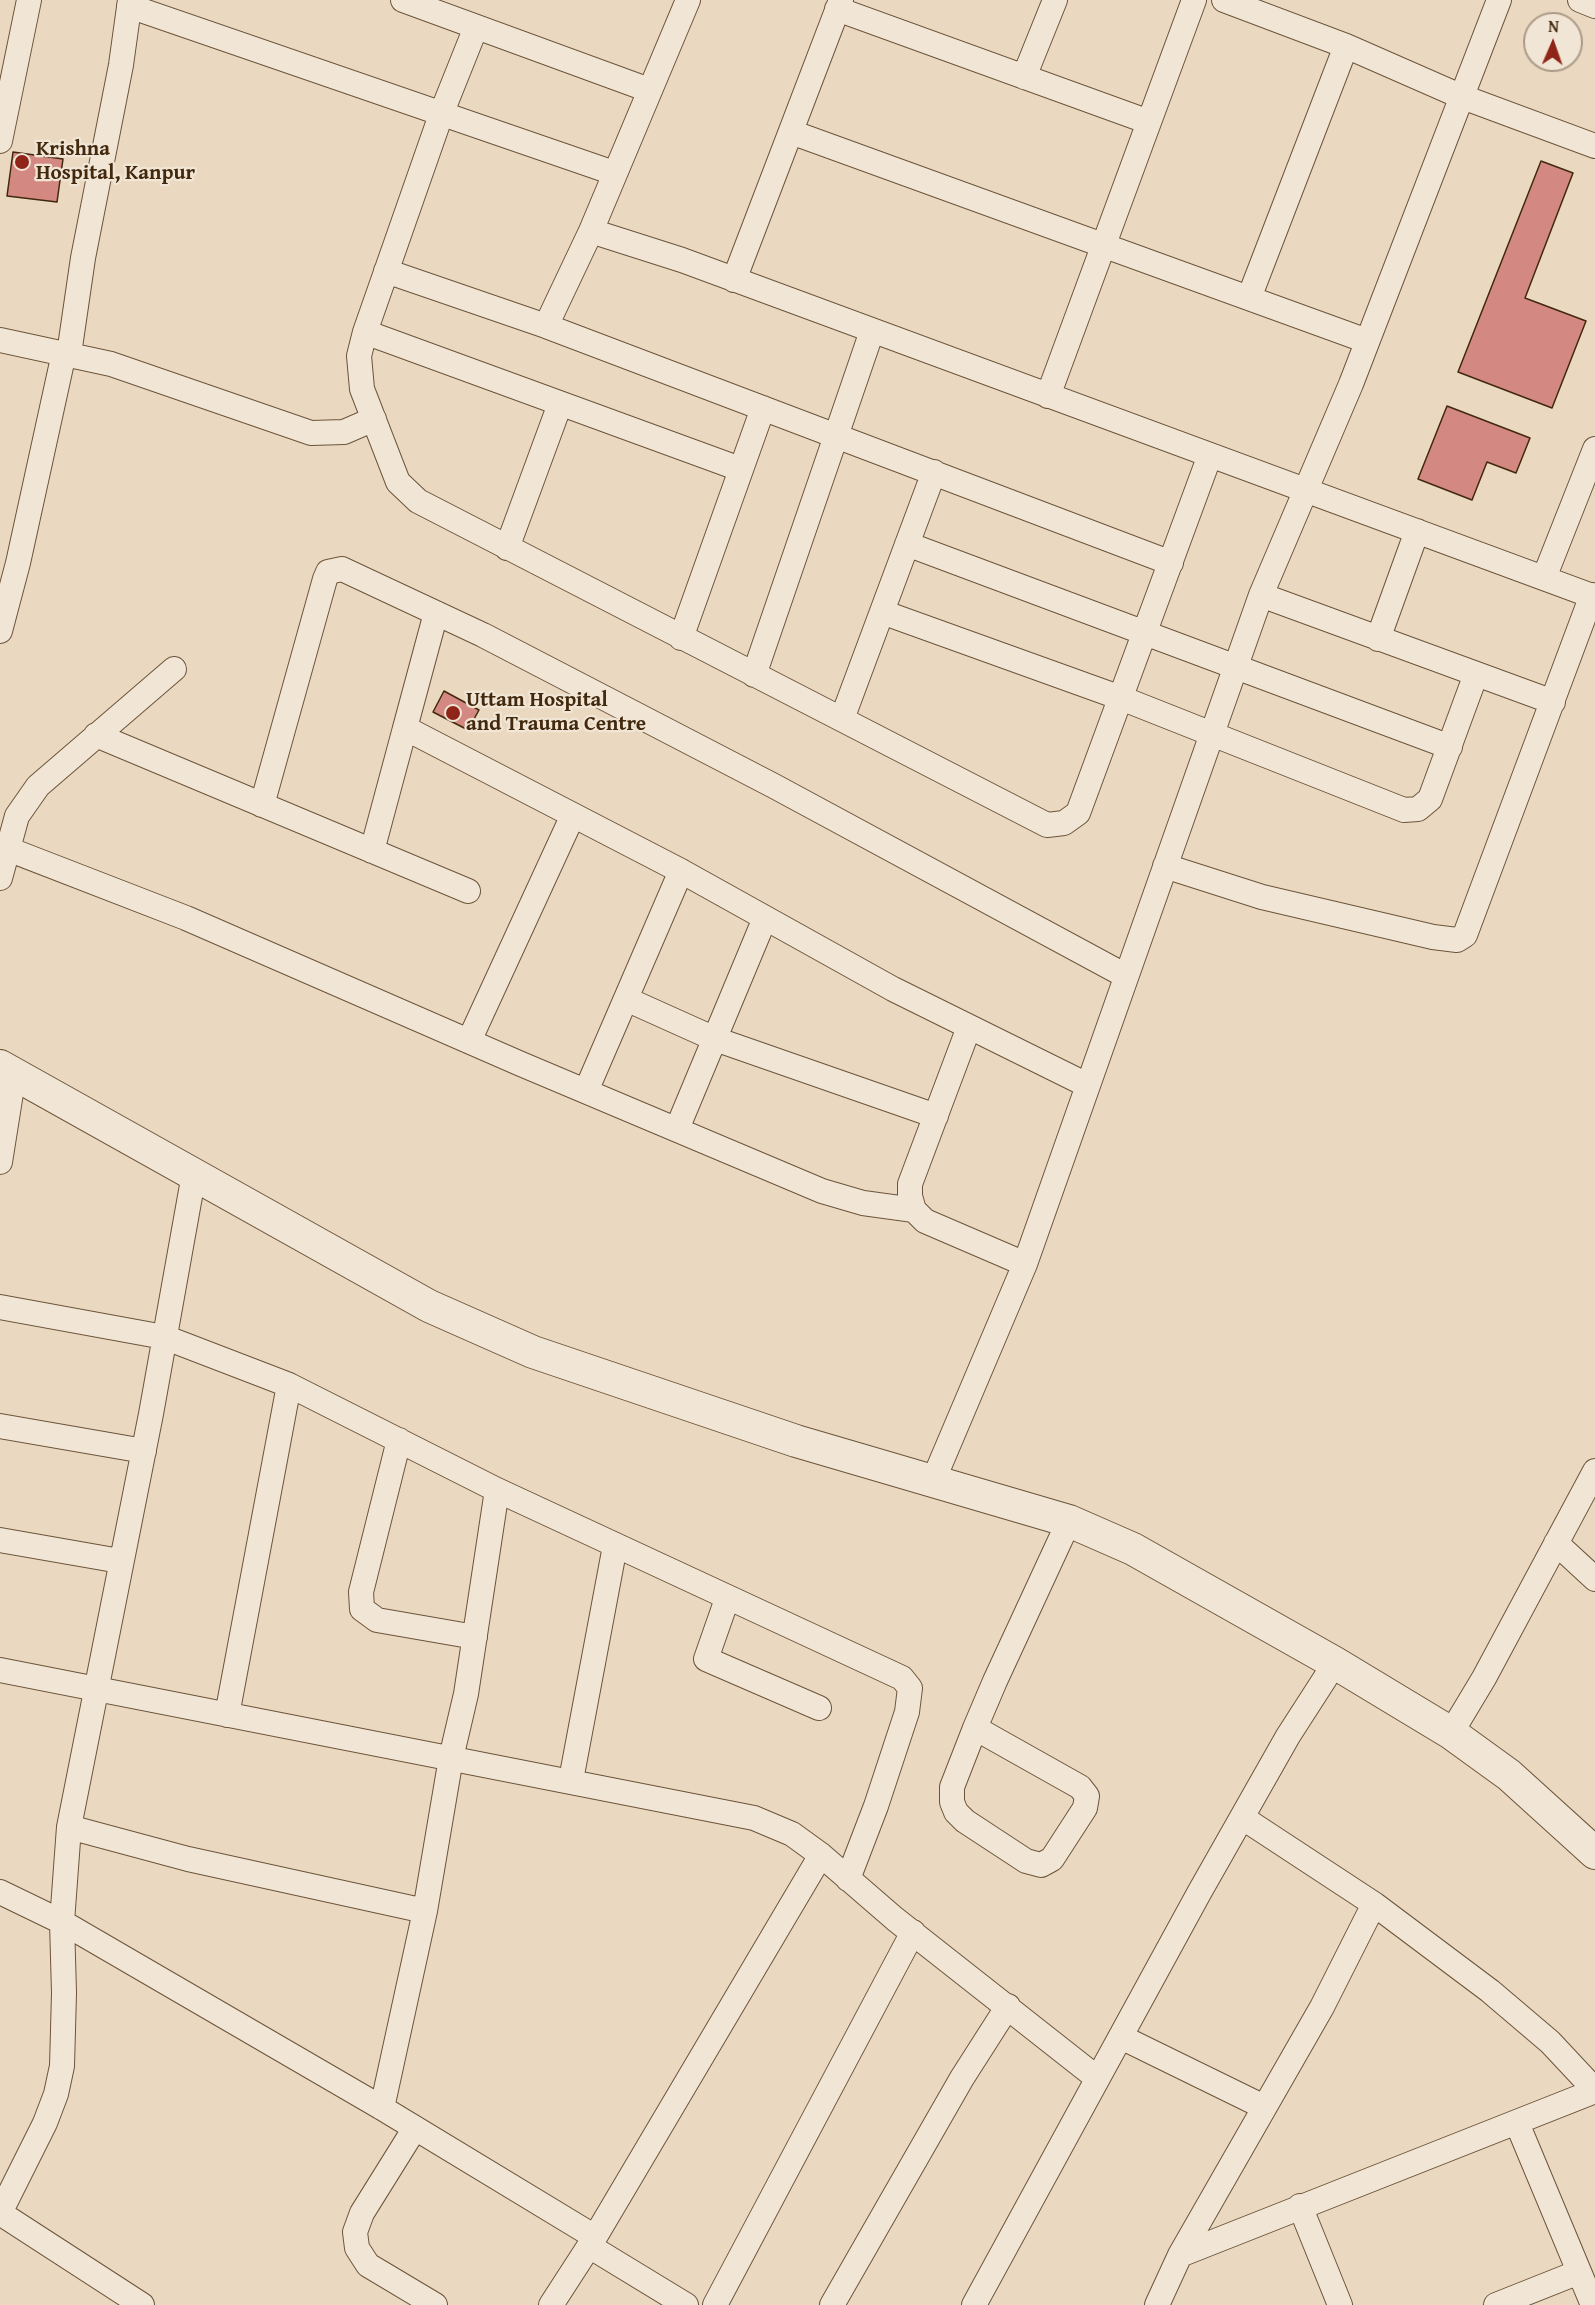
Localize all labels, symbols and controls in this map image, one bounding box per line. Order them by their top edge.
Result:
north arrow [1523,12,1583,72]
text: N [1548,14,1559,38]
place label: Krishna Hospital, Kanpur [36,137,195,187]
marker: Krishna Hospital, Kanpur [13,153,31,171]
place label: Uttam Hospital and Trauma Centre [466,688,646,738]
marker: Uttam Hospital and Trauma Centre [444,704,462,722]

